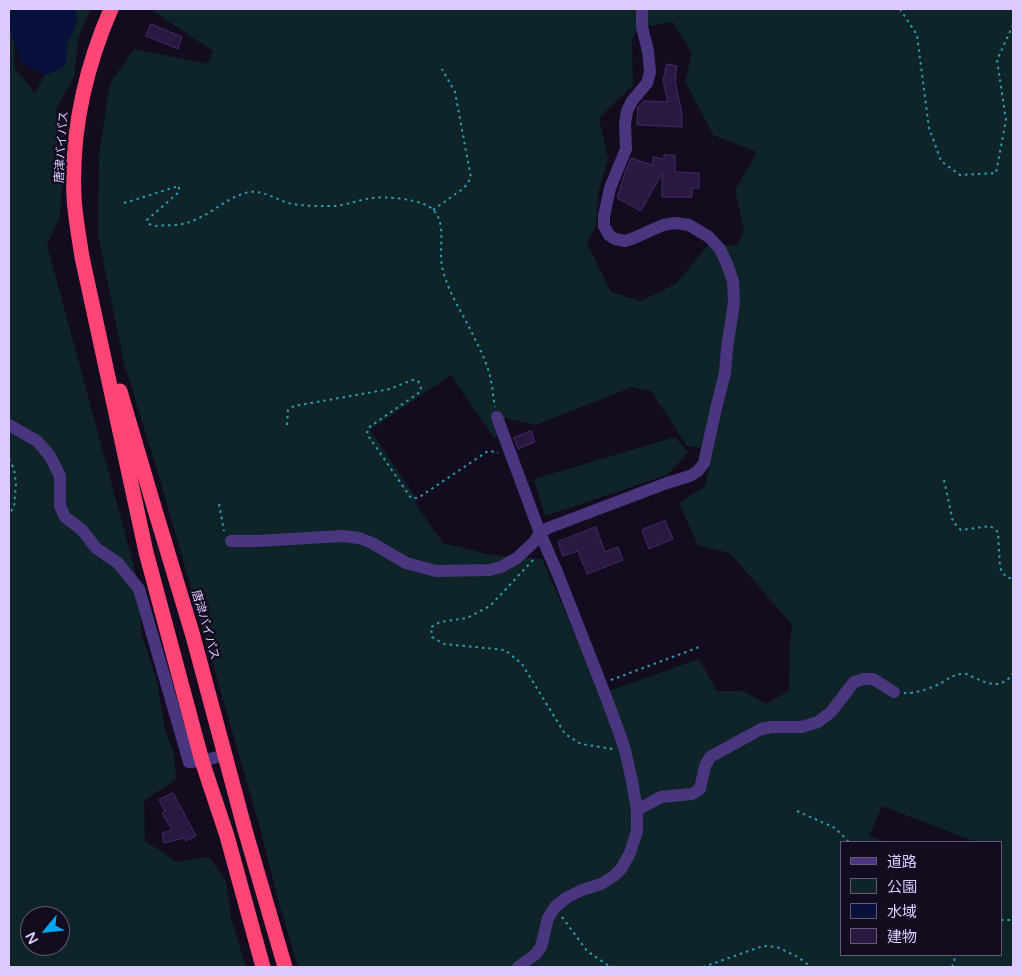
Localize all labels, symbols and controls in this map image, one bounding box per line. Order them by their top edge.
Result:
street label: 唐津バイパス [52,111,72,183]
street label: 唐津バイパス [188,588,222,662]
legend [840,841,1002,956]
text: 道路 [887,853,917,871]
text: 公園 [887,878,917,896]
text: 水域 [887,903,917,921]
north arrow [20,906,70,956]
text: 建物 [887,928,917,946]
text: N [22,929,42,947]

